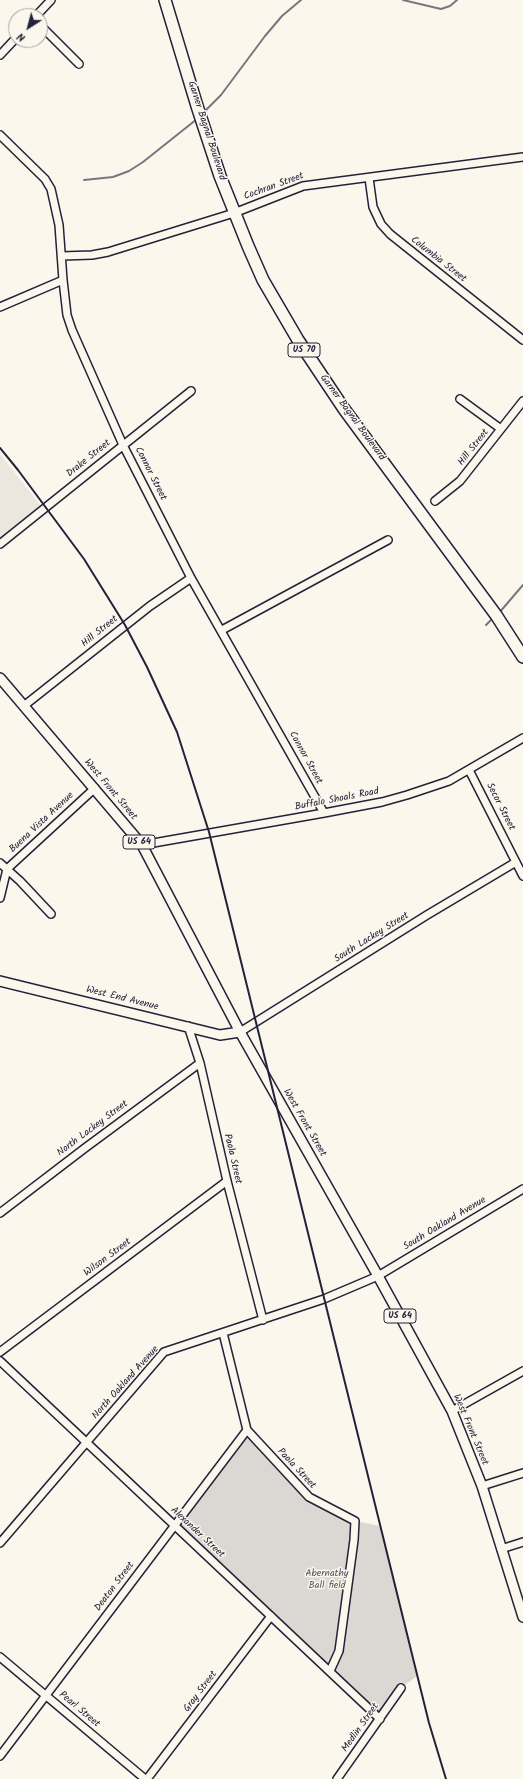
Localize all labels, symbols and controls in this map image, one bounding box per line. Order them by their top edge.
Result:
north arrow [8,8,48,48]
text: N [13,28,30,46]
street label: Garner Bagnal Boulevard [184,80,228,182]
street label: Cochran Street [242,171,306,203]
street label: Columbia Street [408,235,468,285]
road number: US 70 [288,343,320,357]
street label: Garner Bagnal Boulevard [317,373,387,463]
street label: Hill Street [456,427,492,469]
street label: Drake Street [65,438,113,480]
street label: Connor Street [131,445,169,503]
street label: Hill Street [79,614,121,650]
street label: Connor Street [286,730,324,786]
street label: West Front Street [81,757,139,823]
street label: Secor Street [483,781,517,833]
street label: Buffalo Shoals Road [294,786,380,814]
street label: Buena Vista Avenue [7,790,77,856]
road number: US 64 [123,835,155,849]
street label: South Lackey Street [332,910,412,966]
street label: West End Avenue [85,984,159,1014]
street label: West Front Street [280,1087,328,1159]
street label: North Lackey Street [55,1098,131,1160]
street label: Paola Street [220,1133,244,1185]
street label: South Oakland Avenue [401,1195,489,1253]
street label: Wilson Street [82,1236,134,1280]
road number: US 64 [384,1309,416,1323]
street label: North Oakland Avenue [90,1344,162,1422]
street label: West Front Street [450,1393,490,1467]
street label: Paola Street [274,1446,318,1492]
street label: Alexander Street [167,1505,227,1561]
street label: Deaton Street [93,1560,137,1614]
park label: Abernathy Ball field [305,1568,349,1592]
street label: Gray Street [182,1669,220,1715]
street label: Pearl Street [56,1689,102,1731]
street label: Medlin Street [340,1701,382,1755]

